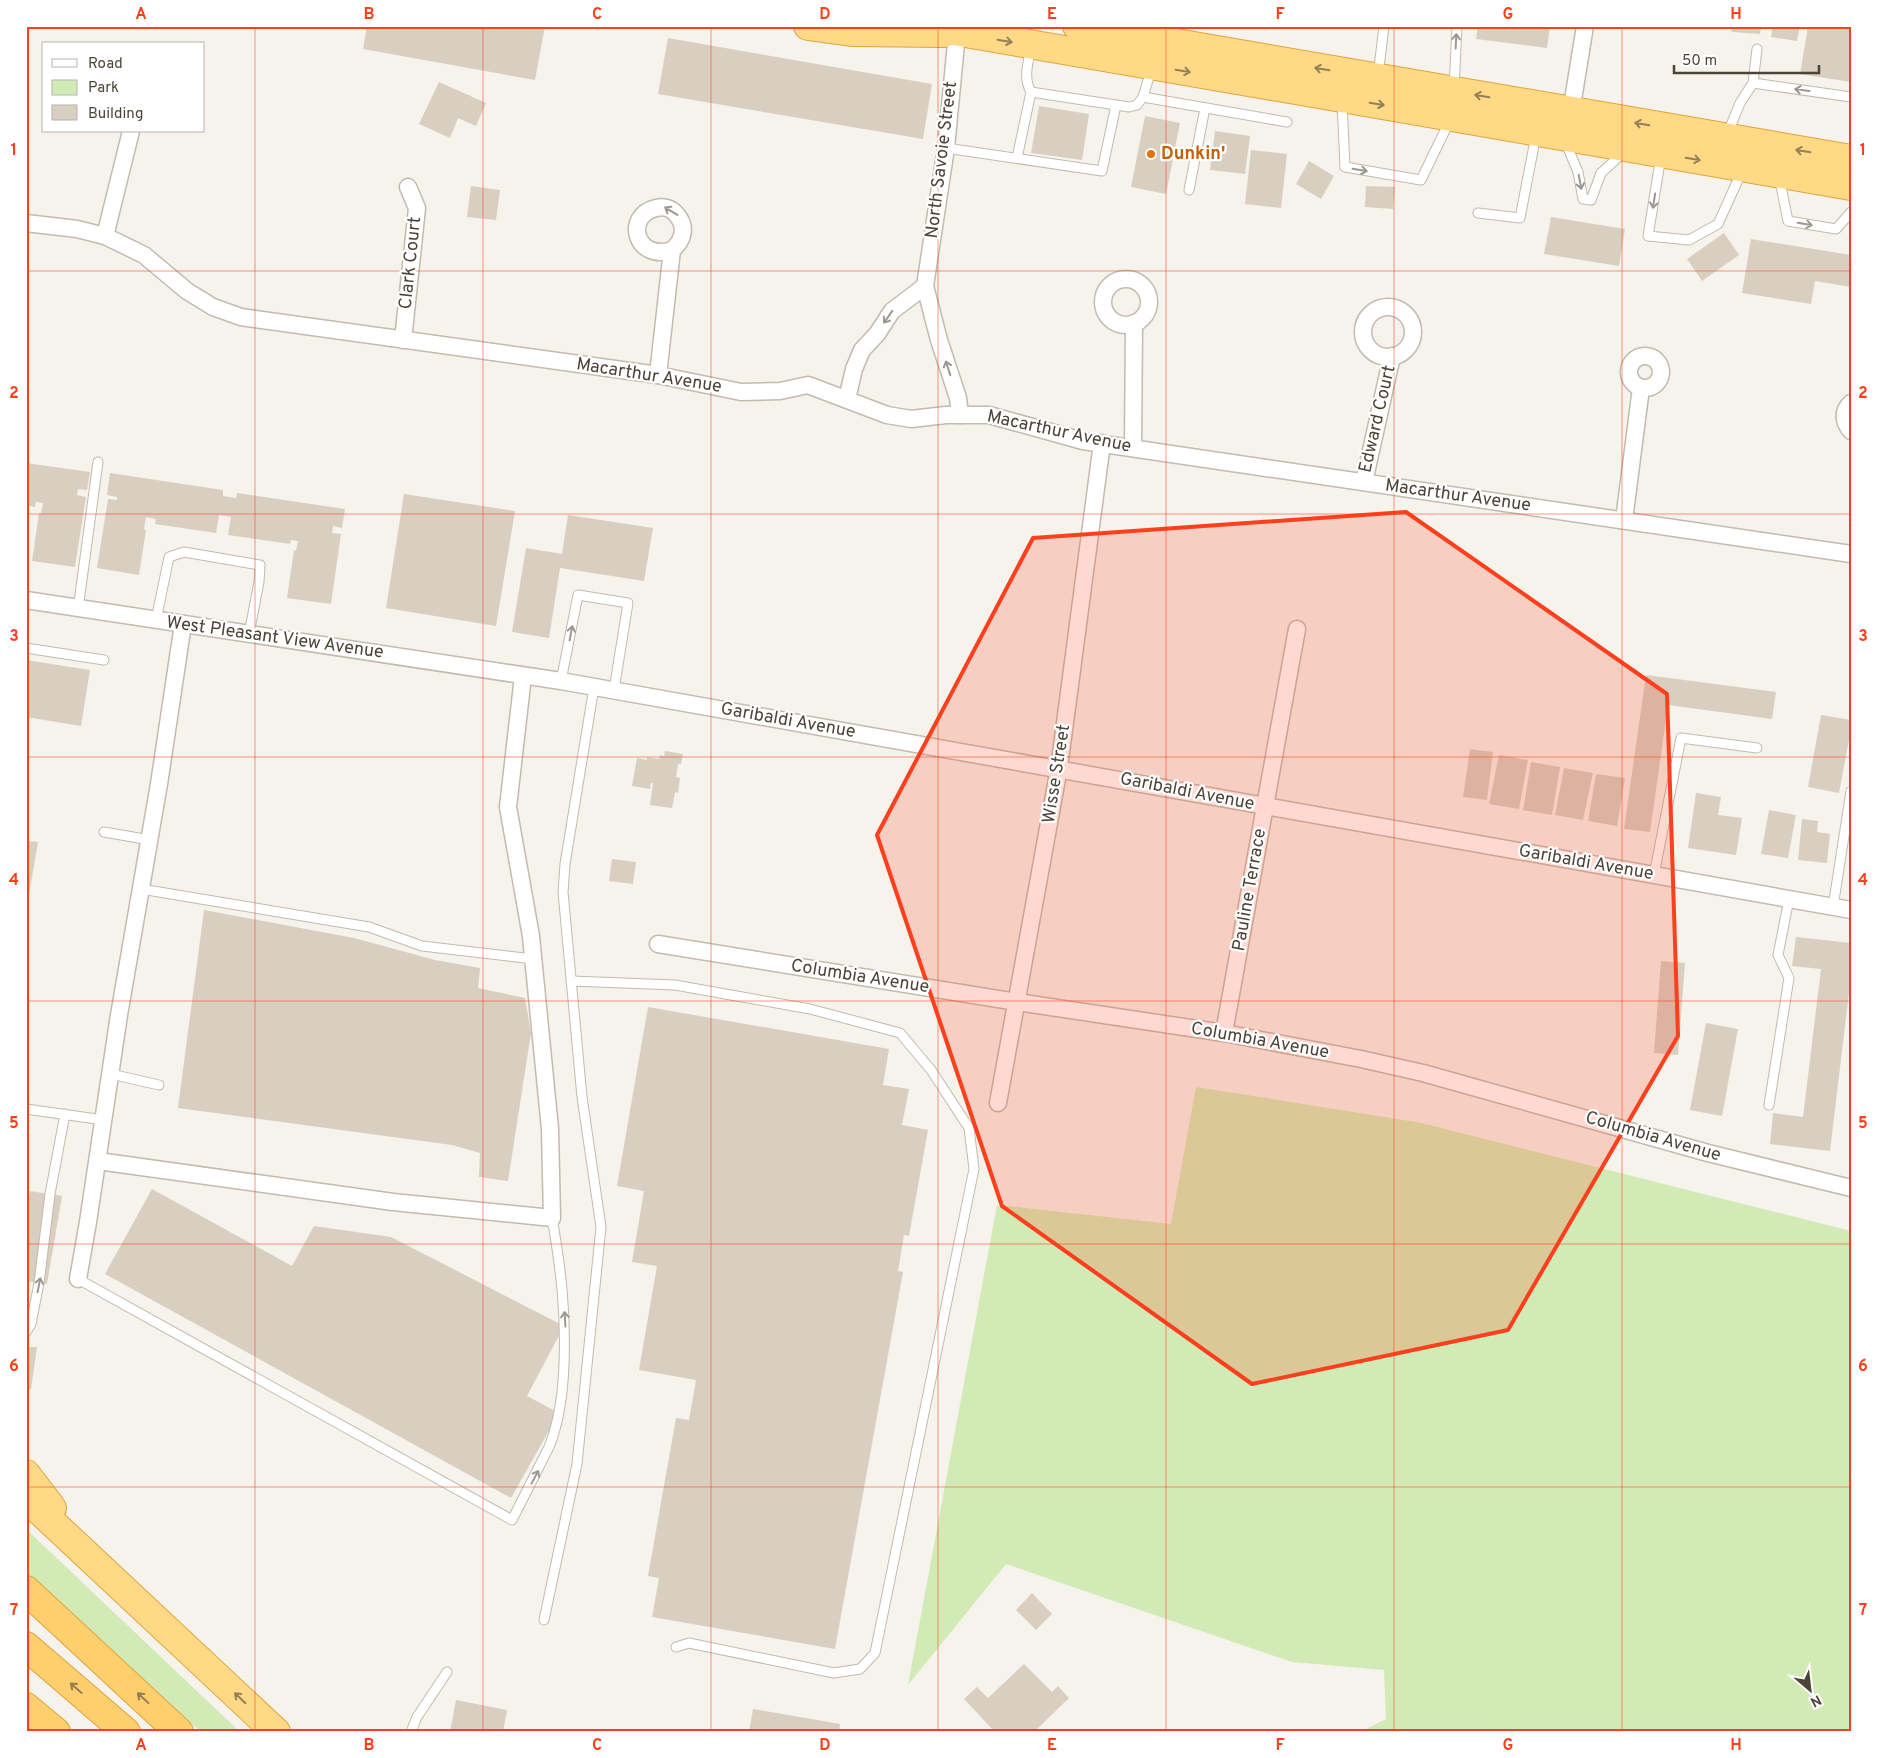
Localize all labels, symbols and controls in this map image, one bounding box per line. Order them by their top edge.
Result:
text: A [135,5,147,25]
text: B [363,5,375,25]
text: C [592,5,602,25]
text: D [819,5,831,25]
text: E [1047,5,1057,25]
text: F [1275,5,1285,25]
text: G [1503,5,1513,25]
text: H [1730,5,1742,25]
one-way arrow [1452,34,1461,50]
one-way arrow [997,36,1013,46]
legend [42,42,205,132]
scale bar [1674,42,1820,74]
text: 50 m [1682,52,1717,71]
text: Road [88,55,123,74]
one-way arrow [1315,63,1331,73]
one-way arrow [1174,67,1190,77]
text: Park [88,79,119,98]
street label: North Savoie Street [921,80,963,240]
one-way arrow [1795,85,1811,95]
one-way arrow [1475,91,1491,101]
one-way arrow [1369,100,1385,110]
text: Building [88,105,143,124]
one-way arrow [1635,118,1651,128]
text: 1 [11,141,17,161]
text: 1 [1860,141,1866,161]
place label: Dunkin' [1161,143,1225,166]
one-way arrow [1795,146,1811,156]
marker: Dunkin' [1145,148,1157,160]
one-way arrow [1684,154,1700,164]
one-way arrow [1352,165,1368,175]
one-way arrow [1575,173,1585,189]
one-way arrow [1649,193,1659,209]
one-way arrow [664,206,678,216]
street label: Clark Court [395,216,427,310]
one-way arrow [1797,219,1813,229]
one-way arrow [883,310,893,324]
street label: Macarthur Avenue [575,353,723,399]
one-way arrow [942,360,952,376]
street label: Edward Court [1354,363,1402,475]
text: 2 [9,384,19,404]
text: 2 [1858,384,1868,404]
street label: Macarthur Avenue [985,405,1133,459]
street label: Macarthur Avenue [1384,474,1532,518]
street label: West Pleasant View Avenue [165,611,385,665]
one-way arrow [566,625,576,641]
text: 3 [9,627,19,647]
text: 3 [1858,627,1868,647]
street label: Garibaldi Avenue [719,698,857,744]
street label: Wisse Street [1038,723,1076,825]
street label: Garibaldi Avenue [1118,768,1256,816]
street label: Pauline Terrace [1228,827,1272,953]
street label: Garibaldi Avenue [1517,840,1655,886]
text: 4 [9,871,19,891]
text: 4 [1858,871,1868,891]
street label: Columbia Avenue [789,955,931,999]
street label: Columbia Avenue [1189,1018,1331,1064]
street label: Columbia Avenue [1583,1107,1723,1167]
text: 5 [9,1114,19,1134]
text: 5 [1858,1114,1868,1134]
one-way arrow [34,1278,44,1294]
one-way arrow [560,1312,570,1328]
text: 6 [9,1357,19,1377]
text: 6 [1858,1357,1868,1377]
one-way arrow [530,1469,540,1484]
text: 7 [10,1601,18,1621]
text: 7 [1859,1601,1867,1621]
north arrow [1784,1666,1834,1716]
one-way arrow [69,1682,82,1694]
text: N [1807,1690,1824,1710]
one-way arrow [137,1692,149,1704]
one-way arrow [234,1692,247,1704]
text: A [135,1736,147,1756]
text: B [363,1736,375,1756]
text: C [592,1736,602,1756]
text: D [819,1736,831,1756]
text: E [1047,1736,1057,1756]
text: F [1275,1736,1285,1756]
text: G [1503,1736,1513,1756]
text: H [1730,1736,1742,1756]

